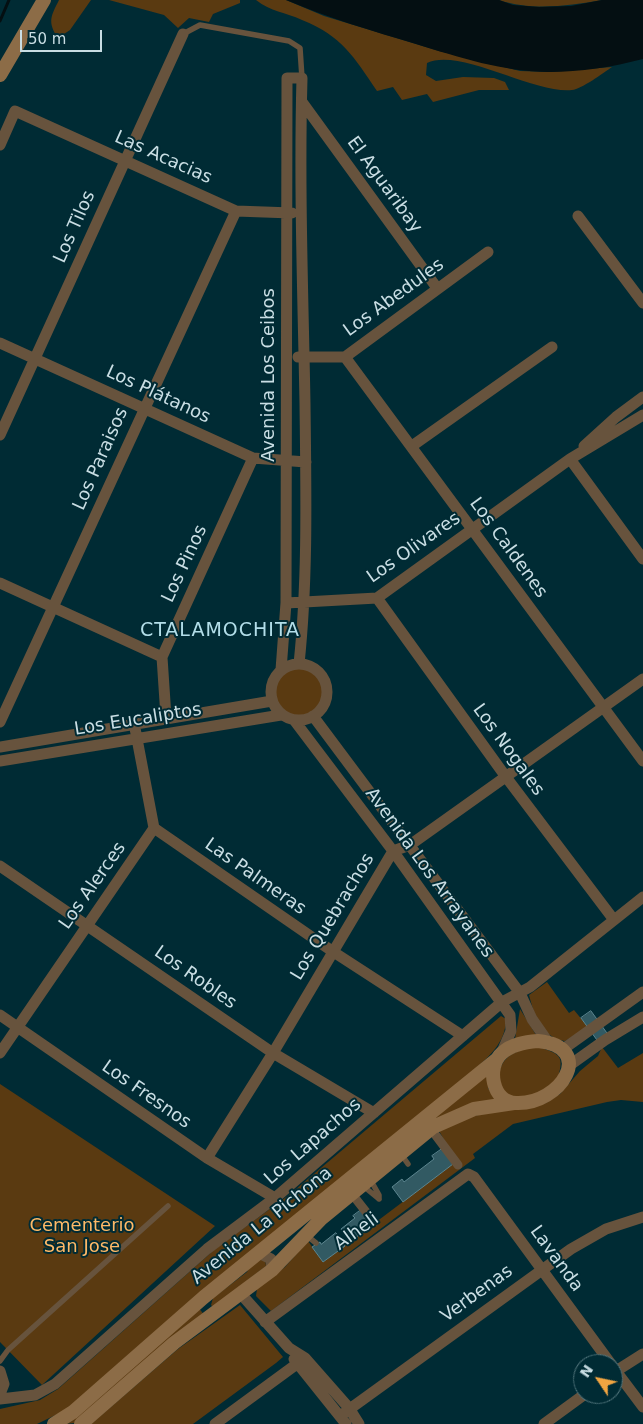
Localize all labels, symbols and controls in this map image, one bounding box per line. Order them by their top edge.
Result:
scale bar [22,20,105,52]
text: 50 m [28,30,66,48]
street label: Las Acacias [111,127,215,189]
street label: El Aguaribay [342,133,426,237]
street label: Los Tilos [50,188,100,266]
street label: Los Abedules [340,254,448,342]
street label: Avenida Los Ceibos [258,288,280,462]
street label: Los Plátanos [102,361,214,429]
street label: Los Paraisos [69,404,133,514]
street label: Los Caldenes [464,494,552,602]
street label: Los Olivares [363,508,465,588]
street label: Los Pinos [158,522,212,606]
district label: CTALAMOCHITA [138,620,302,642]
street label: Los Eucaliptos [73,699,203,741]
street label: Los Nogales [467,700,549,800]
street label: Avenida Los Arrayanes [360,784,498,962]
street label: Las Palmeras [200,834,310,920]
street label: Los Alerces [55,838,131,934]
street label: Los Quebrachos [287,850,379,984]
street label: Los Robles [150,942,240,1014]
street label: Los Fresnos [97,1056,195,1134]
street label: Los Lapachos [260,1094,366,1190]
street label: Avenida La Pichona [187,1163,337,1289]
street label: Alheli [331,1209,383,1255]
park label: Cementerio San Jose [29,1215,135,1258]
street label: Lavanda [525,1222,587,1296]
street label: Verbenas [437,1261,517,1327]
north arrow [573,1354,623,1404]
text: N [576,1362,596,1381]

